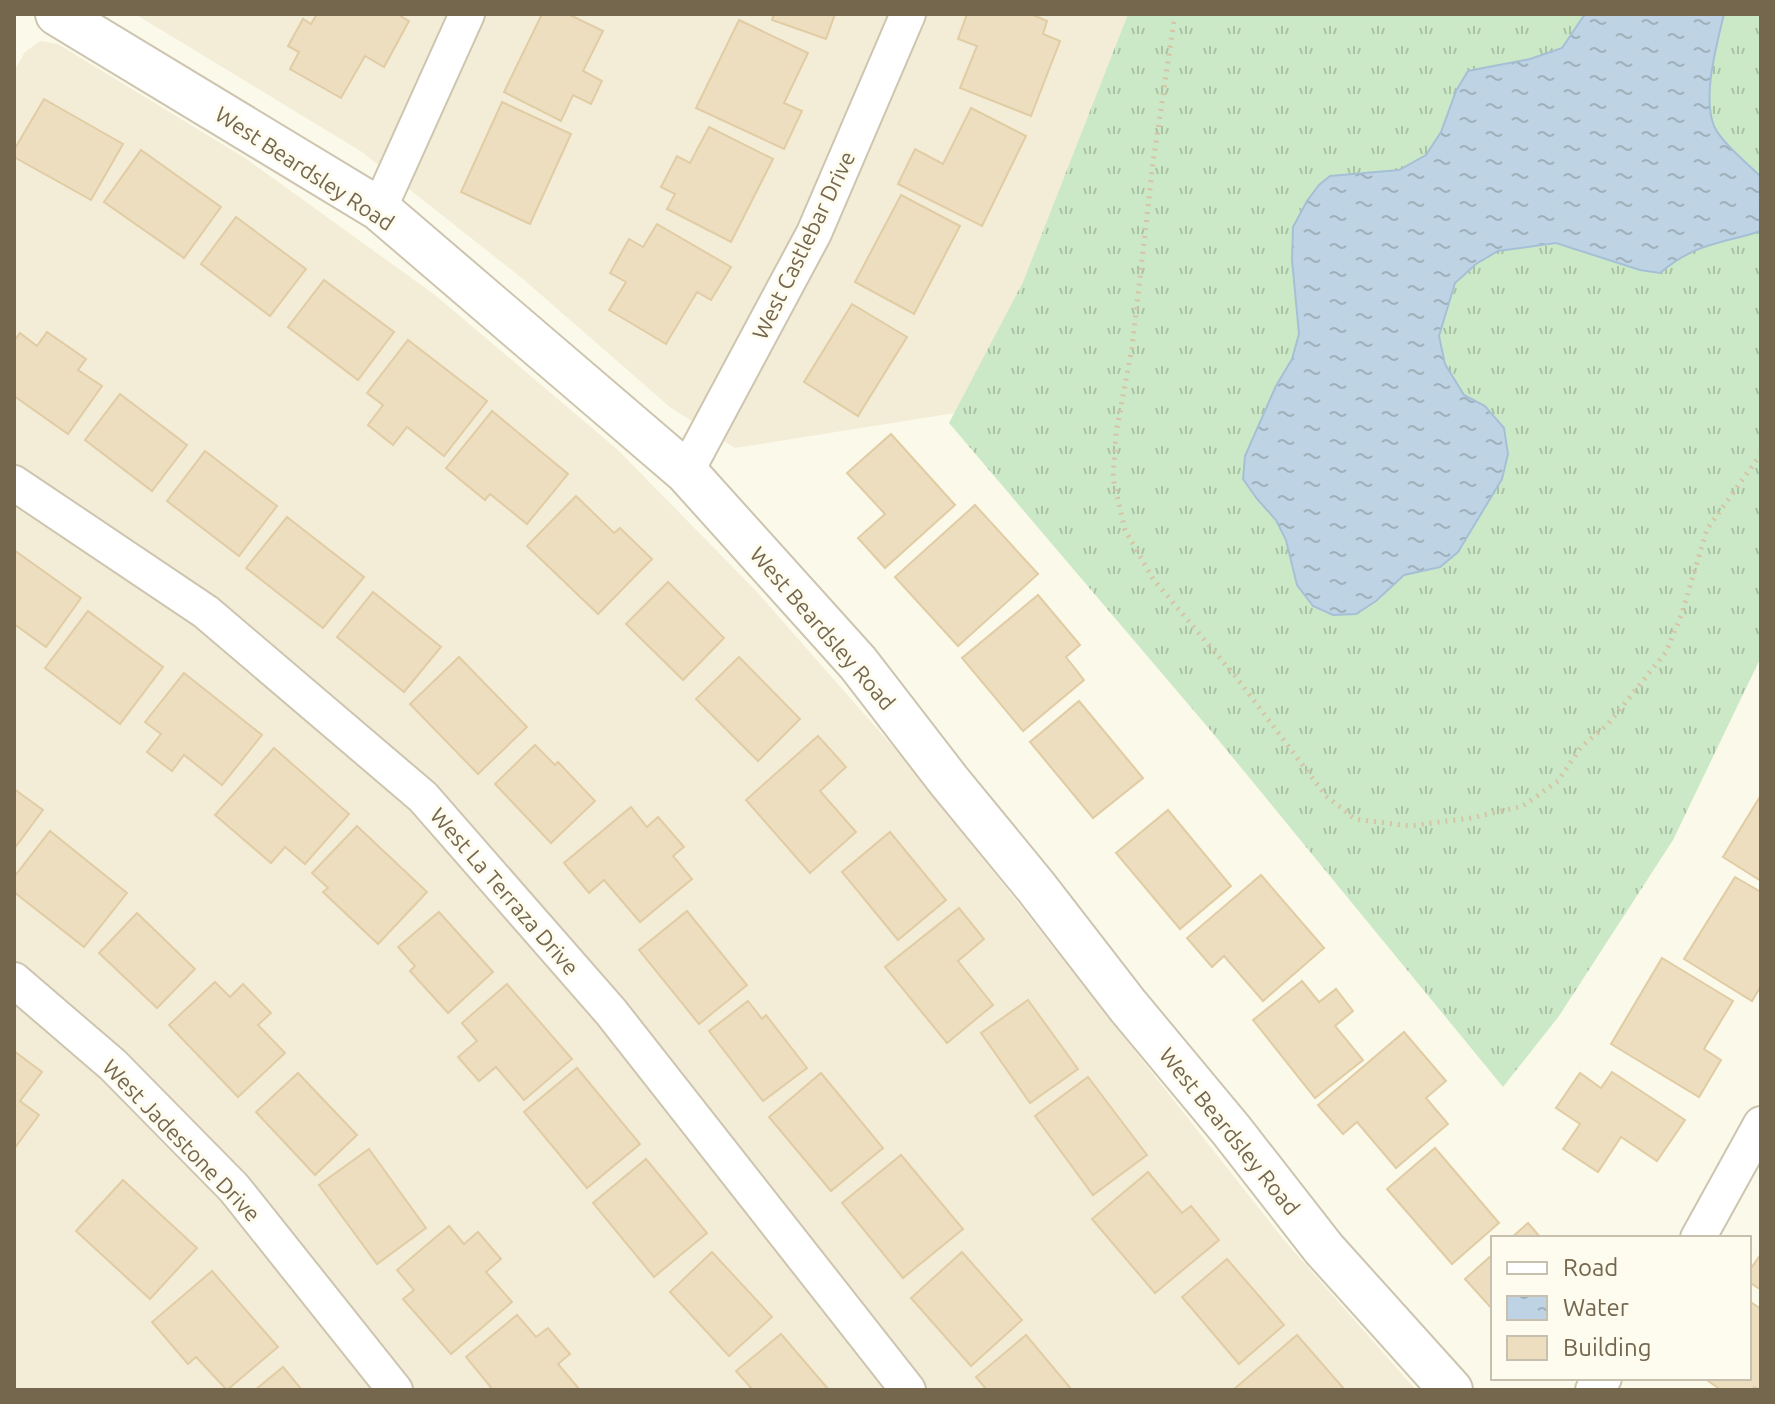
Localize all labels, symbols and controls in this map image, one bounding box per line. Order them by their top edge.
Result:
street label: West Beardsley Road [211,101,399,235]
street label: West Castlebar Drive [747,147,859,343]
street label: West Beardsley Road [745,541,901,715]
street label: West La Terraza Drive [426,803,584,979]
street label: West Beardsley Road [1155,1042,1305,1220]
street label: West Jadestone Drive [98,1054,266,1226]
legend [1491,1236,1751,1380]
text: Road [1563,1254,1618,1281]
text: Water [1563,1294,1629,1321]
text: Building [1563,1334,1651,1361]

